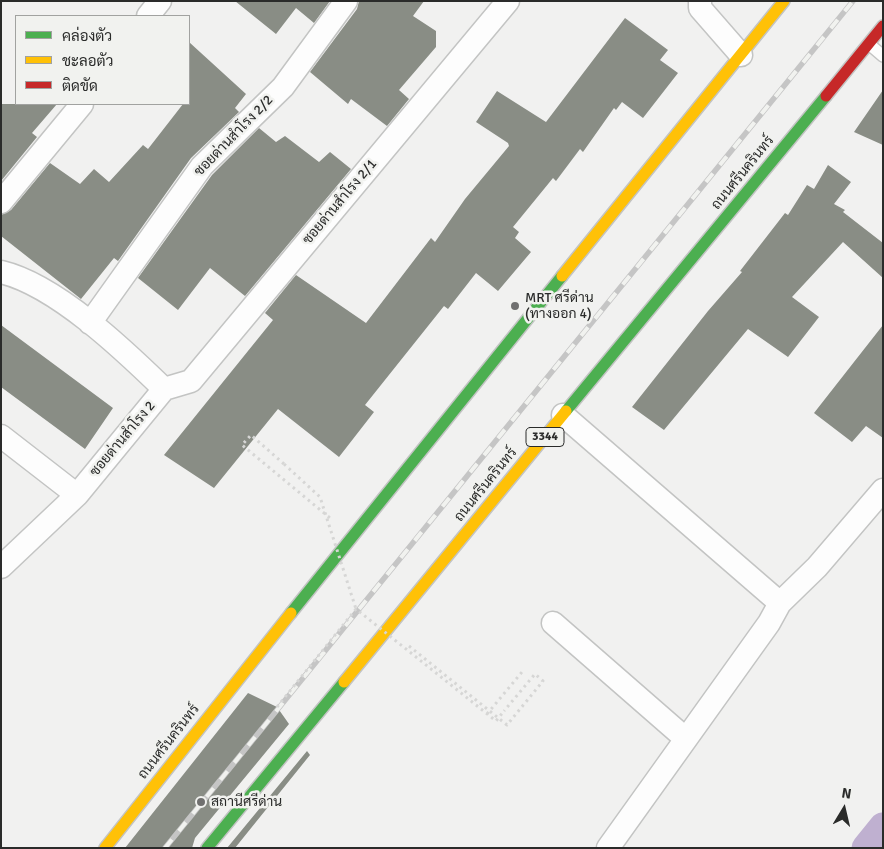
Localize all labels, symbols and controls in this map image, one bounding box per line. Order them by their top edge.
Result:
legend [15,15,190,105]
text: คล่องตัว [62,27,112,45]
text: ชะลอตัว [62,52,113,70]
text: ติดขัด [62,77,98,95]
street label: ซอยด่านสำโรง 2/2 [191,92,277,180]
street label: ถนนศรีนครินทร์ [708,133,778,213]
street label: ซอยด่านสำโรง 2/1 [299,156,381,248]
place label: MRT ศรีด่าน (ทางออก 4) [525,290,594,322]
marker: MRT ศรีด่าน (ทางออก 4) [509,300,521,312]
street label: ซอยด่านสำโรง 2 [87,398,159,480]
road number: 3344 [526,428,564,447]
street label: ถนนศรีนครินทร์ [451,445,521,525]
street label: ถนนศรีนครินทร์ [135,701,203,783]
north arrow [819,784,869,834]
text: N [840,785,853,803]
place label: สถานีศรีด่าน [211,794,282,810]
marker: สถานีศรีด่าน [195,796,207,808]

